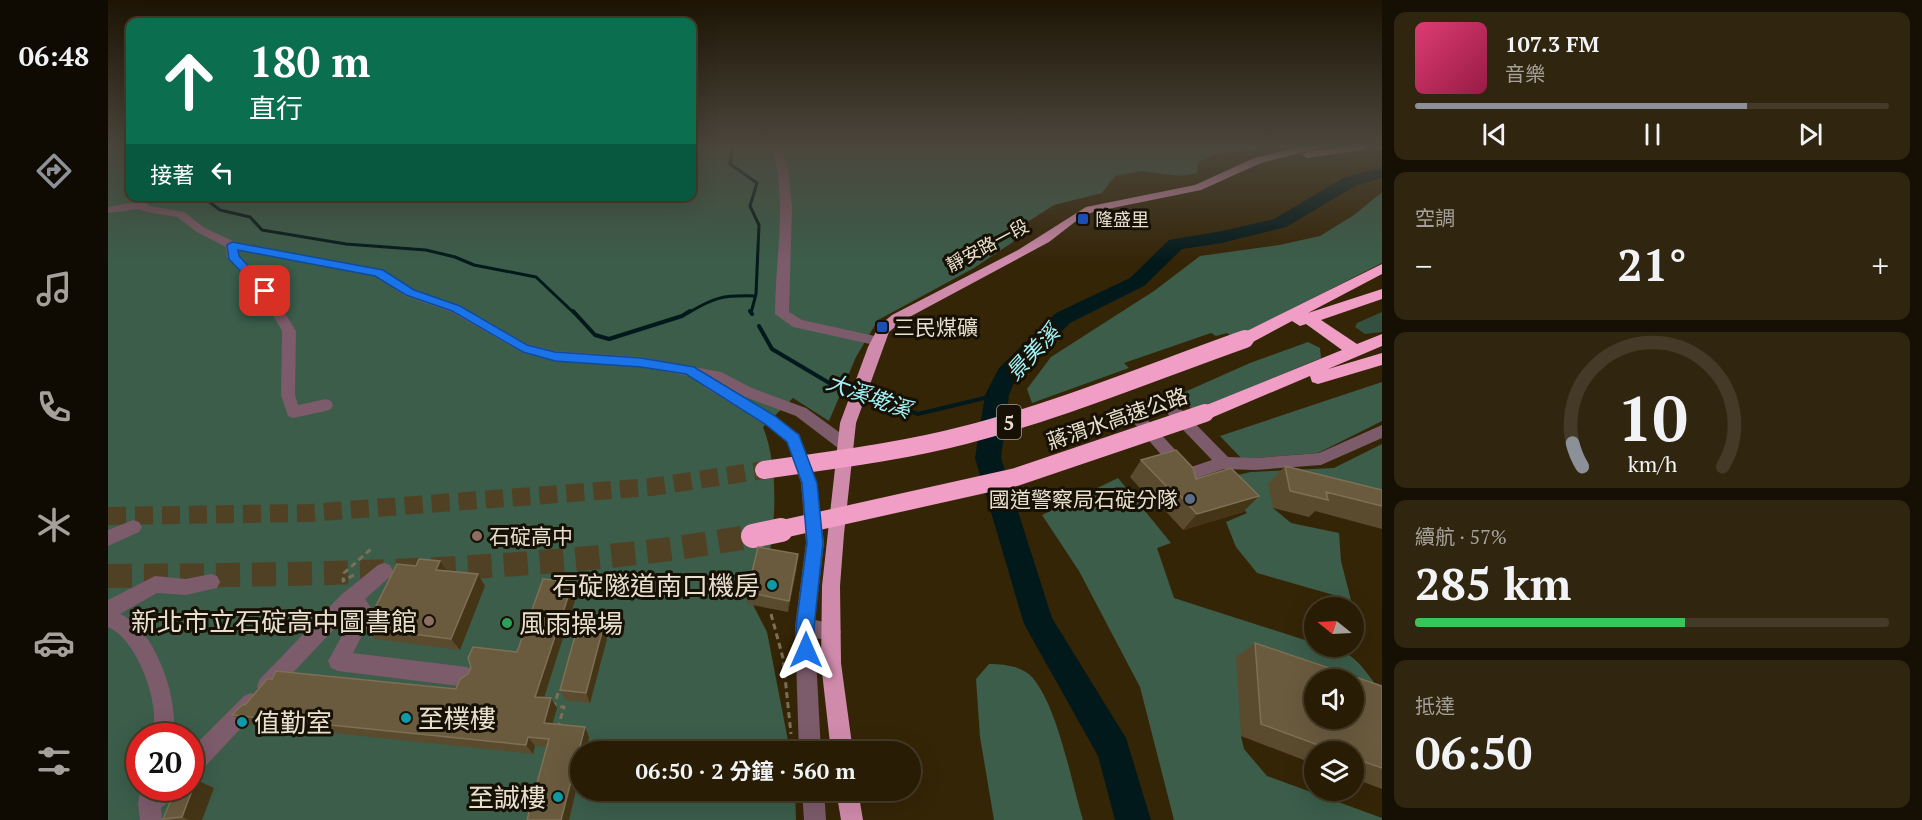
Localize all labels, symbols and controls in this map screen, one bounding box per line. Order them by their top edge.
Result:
text: 107.3 FM [1505,29,1599,58]
text: 180 m [249,33,370,89]
text: 06:48 [19,38,89,74]
icon: ahead [150,42,228,120]
text: 音樂 [1505,60,1545,87]
text: 直行 [249,90,303,126]
icon: previous [1478,118,1511,151]
icon: pause [1636,118,1669,151]
icon: next [1794,118,1827,151]
icon: directions [33,150,75,192]
icon: left [206,156,239,189]
text: 接著 [150,160,194,189]
text: 空調 [1415,204,1455,231]
place label: 隆盛里 [1095,207,1149,231]
marker: 隆盛里 [1076,212,1090,226]
street label: 靜安路一段 [942,213,1032,277]
text: 21° [1617,234,1687,294]
text: − [1415,244,1433,287]
text: + [1871,244,1889,287]
pin [239,265,290,316]
icon: music [33,268,75,310]
icon: arrive [248,274,281,307]
place label: 三民煤礦 [894,313,978,341]
water label: 景美溪 [999,316,1067,386]
marker: 三民煤礦 [875,320,889,334]
water label: 大溪墘溪 [823,366,918,425]
text: 10 [1617,376,1687,459]
street label: 蔣渭水高速公路 [1043,381,1191,455]
icon: phone [33,386,75,428]
road number: 5 [997,405,1021,439]
text: km/h [1627,450,1677,478]
place label: 國道警察局石碇分隊 [989,485,1178,513]
marker: 國道警察局石碇分隊 [1183,492,1197,506]
icon: climate [33,504,75,546]
place label: 石碇高中 [489,522,573,550]
text: 續航 · 57% [1415,523,1507,550]
marker: 石碇高中 [470,529,484,543]
text: 285 km [1415,553,1571,613]
place label: 石碇隧道南口機房 [552,568,760,602]
marker: 石碇隧道南口機房 [765,578,779,592]
north arrow [1304,597,1364,657]
map controls [1304,597,1364,801]
place label: 新北市立石碇高中圖書館 [131,604,417,638]
place label: 風雨操場 [519,606,623,640]
marker: 新北市立石碇高中圖書館 [422,614,436,628]
marker: 風雨操場 [500,616,514,630]
position arrow [774,618,838,682]
icon: car [33,622,75,664]
button: sound [1304,669,1364,729]
text: 抵達 [1415,692,1455,719]
place label: 至樸樓 [418,701,496,735]
place label: 值勤室 [254,705,332,739]
marker: 至樸樓 [399,711,413,725]
marker: 值勤室 [235,715,249,729]
text: 06:50 [1415,722,1532,782]
speed limit sign: 20 [126,723,204,801]
icon: filters [33,740,75,782]
button: layers [1304,741,1364,801]
text: 06:50 · 2 分鐘 · 560 m [636,756,855,785]
place label: 至誠樓 [468,780,546,814]
marker: 至誠樓 [551,790,565,804]

